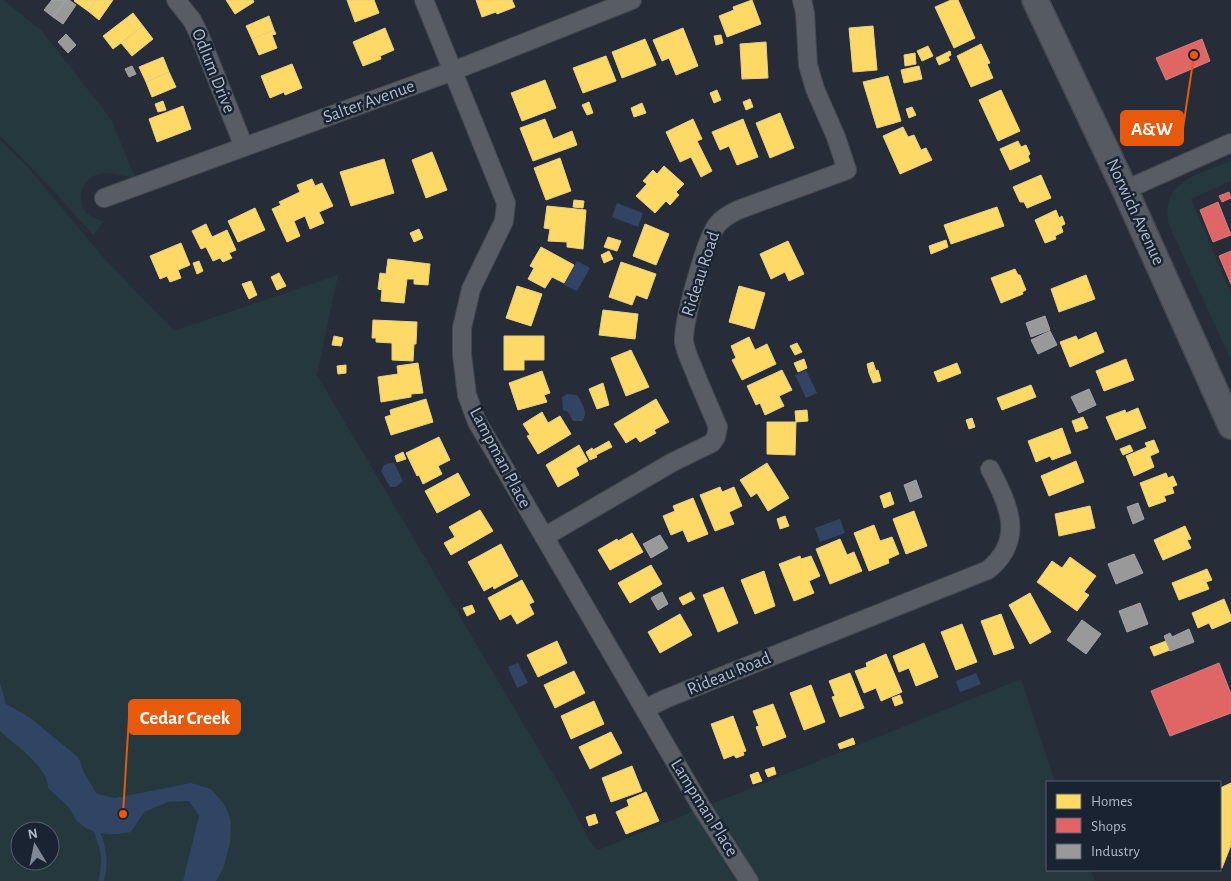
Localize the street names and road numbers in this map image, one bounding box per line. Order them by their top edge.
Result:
street label: Odlum Drive [188,26,238,116]
street label: Salter Avenue [321,77,417,127]
street label: Norwich Avenue [1103,156,1167,268]
street label: Rideau Road [679,229,723,319]
street label: Lampman Place [466,405,534,511]
street label: Rideau Road [685,649,773,699]
street label: Lampman Place [667,756,741,860]

